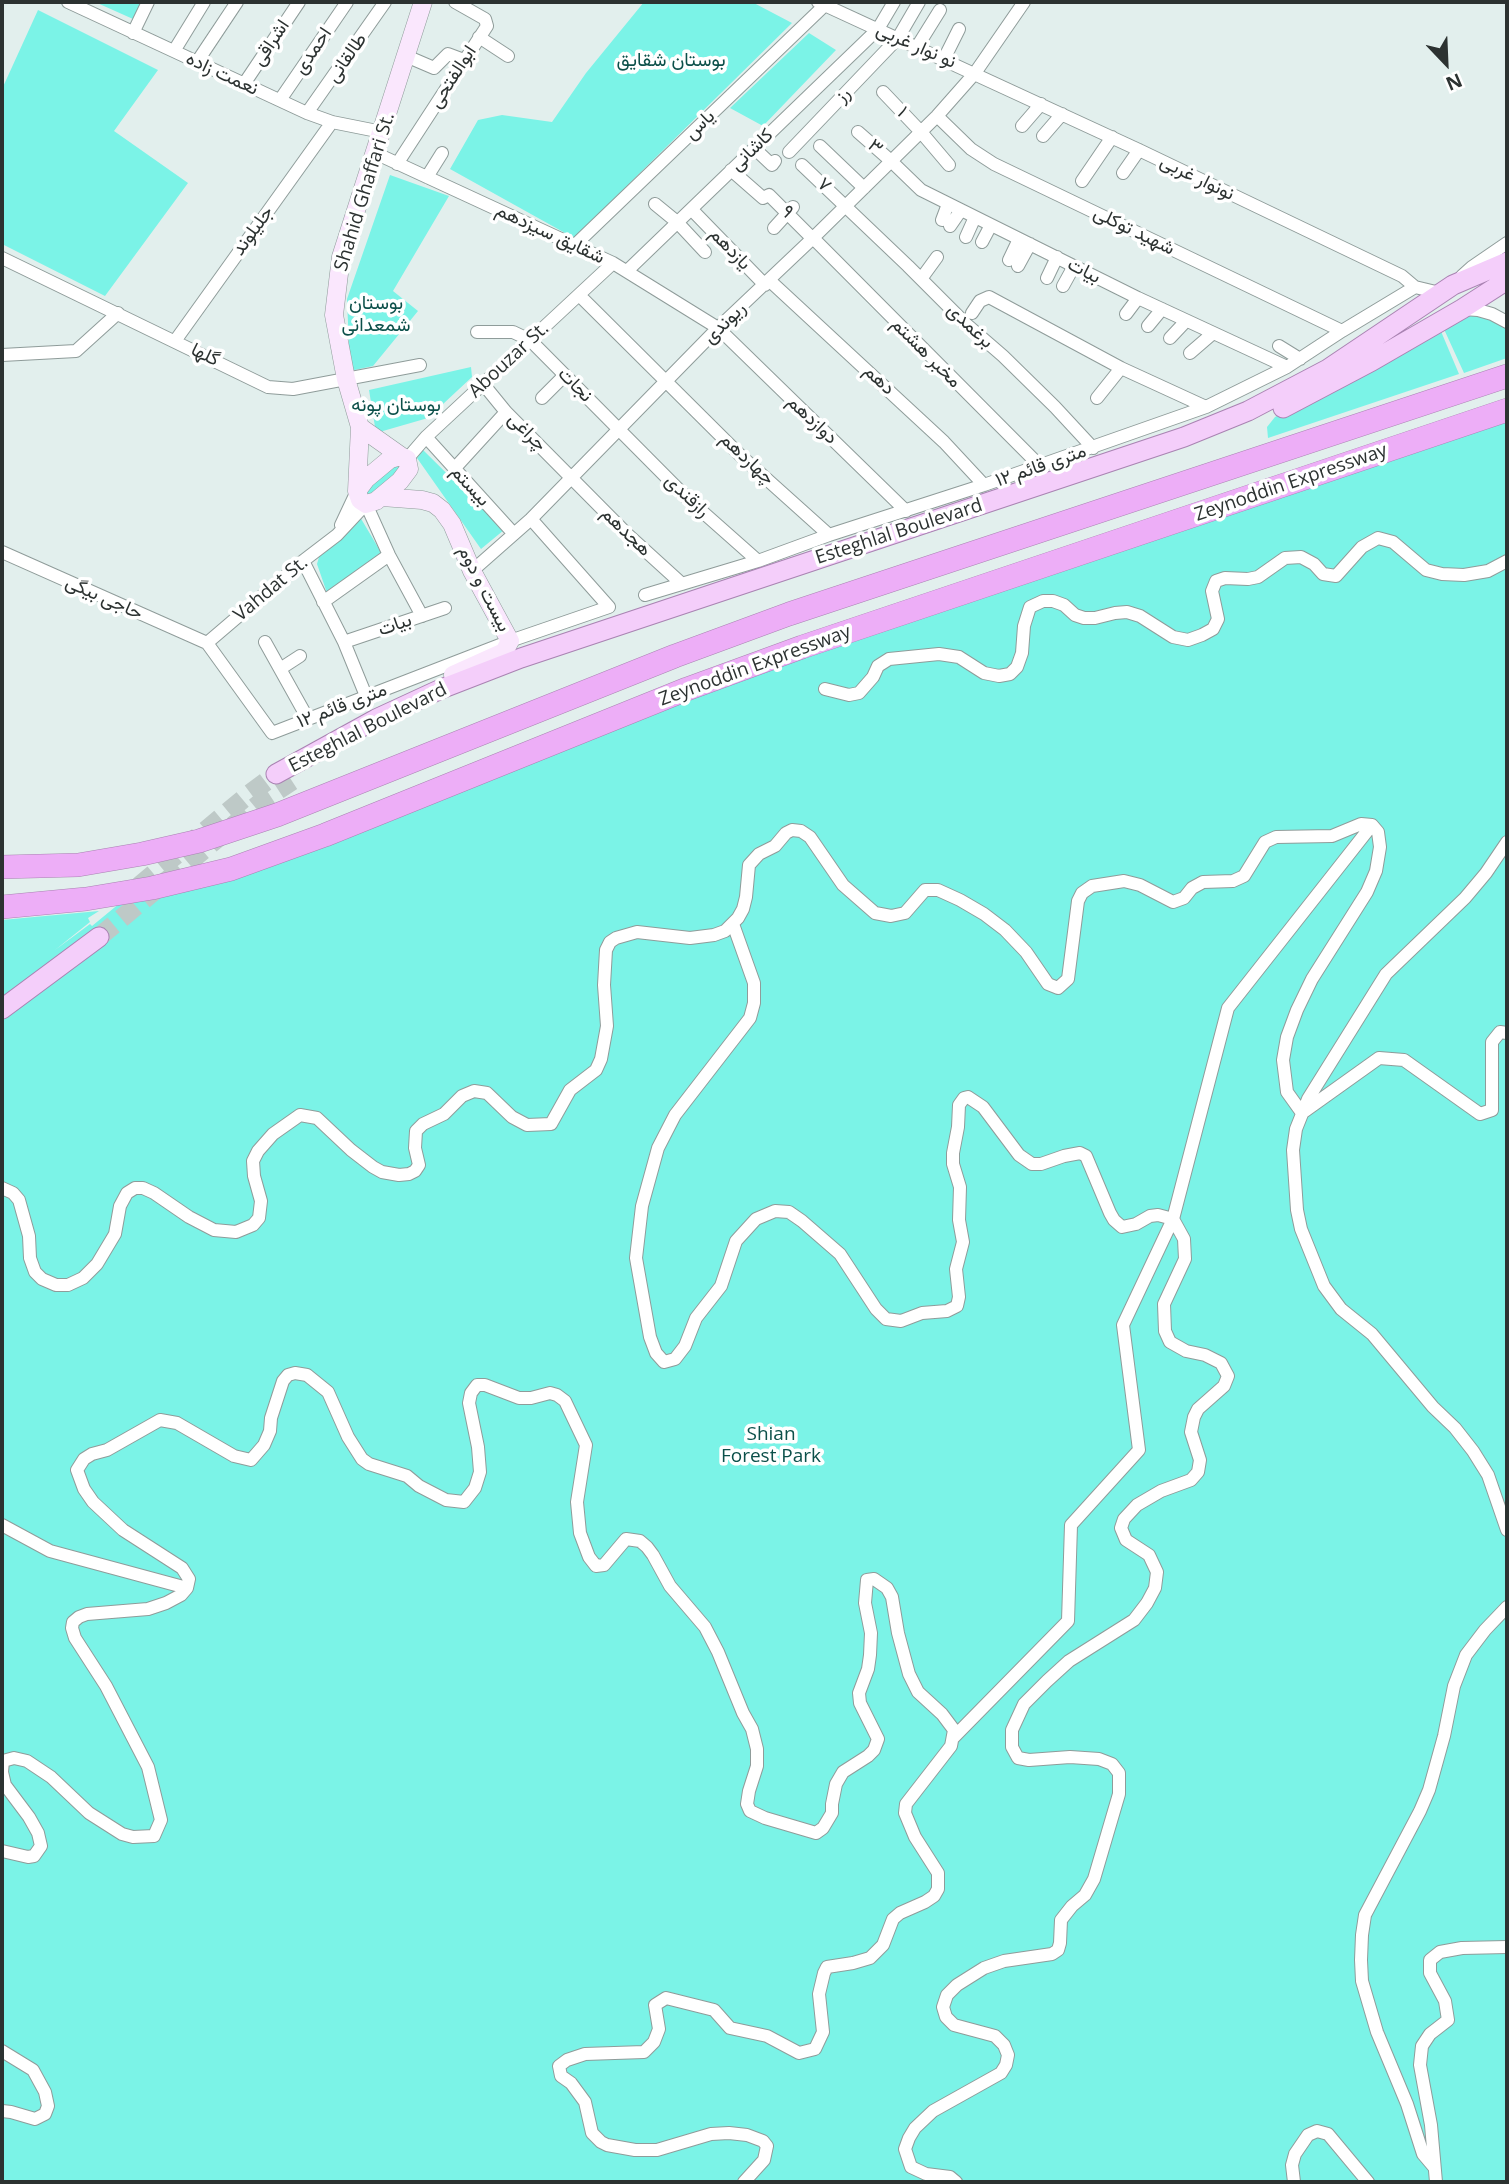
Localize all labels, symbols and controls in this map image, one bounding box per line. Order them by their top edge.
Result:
street label: اشراقی [247,16,295,70]
street label: نو نوار غربی [873,18,959,74]
street label: احمدی [289,23,337,79]
north arrow [1411,28,1481,98]
street label: طالقانی [322,29,372,87]
street label: ابوالفتحی [424,41,482,113]
street label: نعمت زاده [182,47,262,101]
park label: بوستان شقایق [616,50,726,72]
text: N [1442,67,1466,97]
street label: رز [830,83,856,107]
street label: ۱ [892,102,912,122]
street label: یاس [680,105,720,145]
street label: Shahid Ghaffari St. [330,110,400,274]
street label: کاشانی [726,124,778,176]
street label: ۳ [863,134,887,160]
street label: نونوار غربی [1156,150,1238,206]
street label: ۷ [812,173,836,197]
street label: شقایق سیزدهم [492,199,608,269]
street label: ۹ [776,201,798,223]
street label: جلیلوند [227,202,279,260]
street label: شهید توکلی [1090,202,1178,260]
street label: یازدهم [704,223,756,275]
street label: بیات [1064,253,1104,289]
park label: بوستان شمعدانی [341,293,411,337]
street label: ریوندی [699,297,751,349]
street label: برغمدی [942,299,998,353]
street label: مخبر هشتم [886,313,966,393]
street label: Abouzar St. [464,317,554,403]
street label: گلها [187,338,223,372]
street label: دهم [859,360,899,400]
street label: نجات [553,363,597,407]
street label: دوازدهم [782,391,842,449]
park label: بوستان پونه [351,395,441,417]
street label: چراغی [503,408,551,456]
street label: چهاردهم [715,428,779,490]
street label: Zeynoddin Expressway [1192,439,1390,527]
street label: ۱۲ متری قائم [993,440,1089,492]
street label: بیستم [446,461,494,511]
street label: رازقندی [660,469,714,523]
street label: Esteghlal Boulevard [813,494,985,570]
street label: هجدهم [596,502,656,562]
street label: بیست و دوم [453,542,515,636]
street label: Vahdat St. [229,551,313,627]
street label: حاجی بیگی [62,571,146,625]
street label: بیات [375,609,415,641]
street label: Zeynoddin Expressway [656,621,854,711]
street label: Esteghlal Boulevard [285,678,451,778]
street label: ۱۲ متری قائم [294,678,390,734]
park label: Shian Forest Park [721,1424,821,1468]

